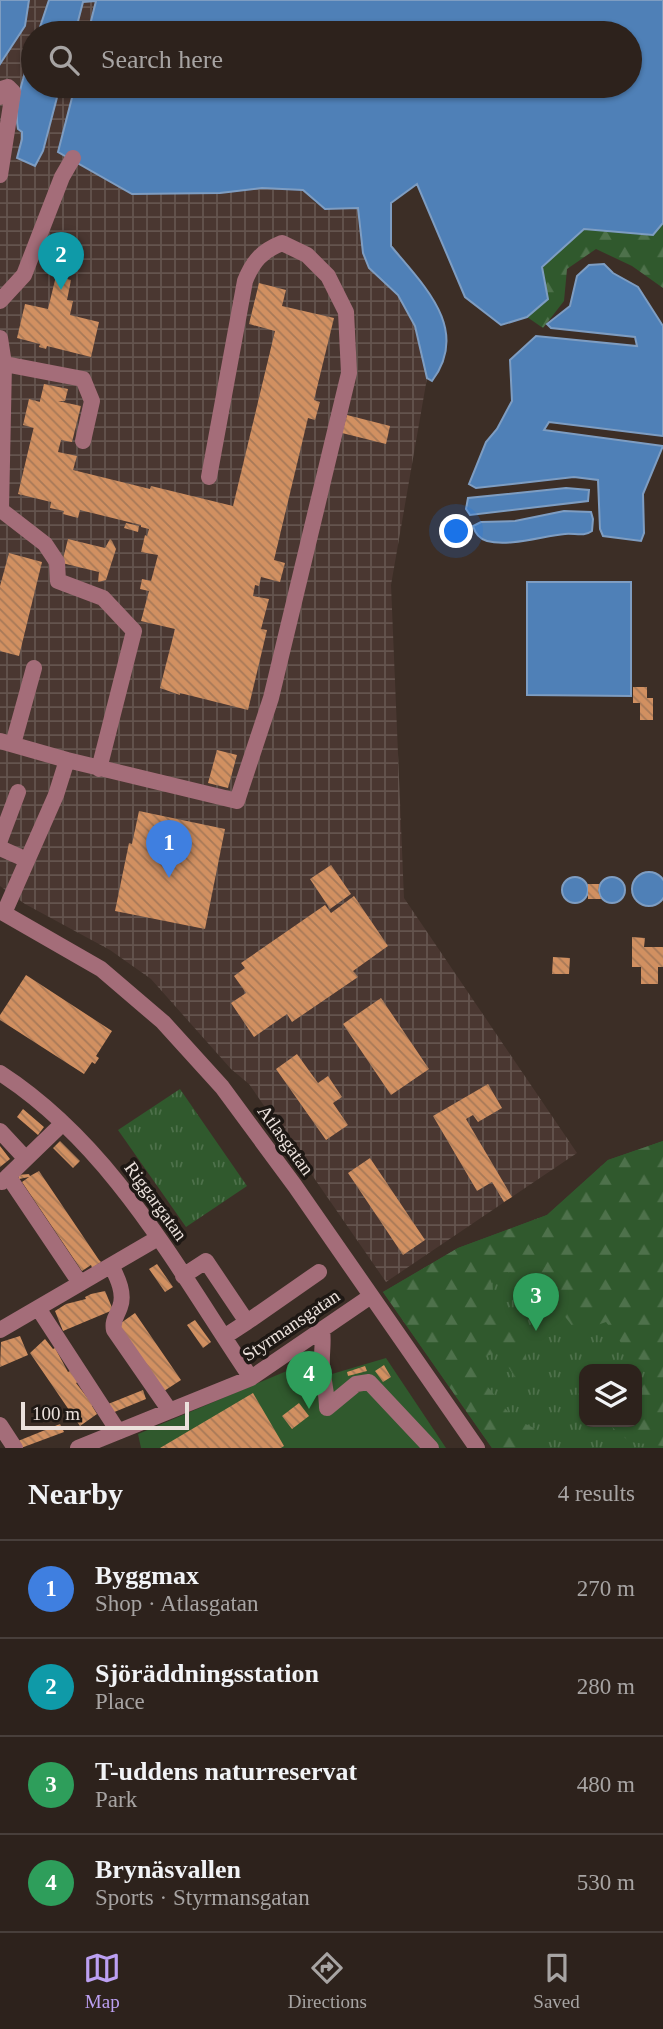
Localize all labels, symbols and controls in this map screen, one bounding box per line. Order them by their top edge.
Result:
search box [21,21,642,98]
icon: search [45,41,83,79]
text: Search here [101,45,223,74]
pin: 2 [38,232,84,290]
your location [439,514,473,548]
pin: 1 [146,820,192,878]
street label: Atlasgatan [254,1101,319,1179]
street label: Riggargatan [120,1157,192,1245]
pin: 3 [513,1273,559,1331]
street label: Styrmansgatan [238,1284,344,1365]
pin: 4 [286,1351,332,1409]
map controls [579,1364,642,1427]
button: layers [579,1364,642,1427]
scale bar [21,1399,189,1431]
text: 100 m [32,1403,80,1424]
text: Nearby [28,1477,123,1510]
text: 4 results [558,1481,635,1506]
text: Byggmax [95,1561,199,1590]
text: 1 [45,1576,57,1601]
text: 270 m [577,1576,635,1601]
text: Shop · Atlasgatan [95,1591,259,1616]
text: Sjöräddningsstation [95,1659,319,1688]
text: 2 [45,1674,57,1699]
text: 280 m [577,1674,635,1699]
text: Place [95,1689,145,1714]
text: T-uddens naturreservat [95,1757,357,1786]
text: 3 [45,1772,57,1797]
text: 480 m [577,1772,635,1797]
text: Park [95,1787,137,1812]
text: Brynäsvallen [95,1855,241,1884]
text: 4 [45,1870,57,1895]
text: 530 m [577,1870,635,1895]
text: Sports · Styrmansgatan [95,1885,310,1910]
tab: Map [83,1949,121,2013]
tab: Directions [288,1949,367,2013]
tab: Saved [533,1949,580,2013]

